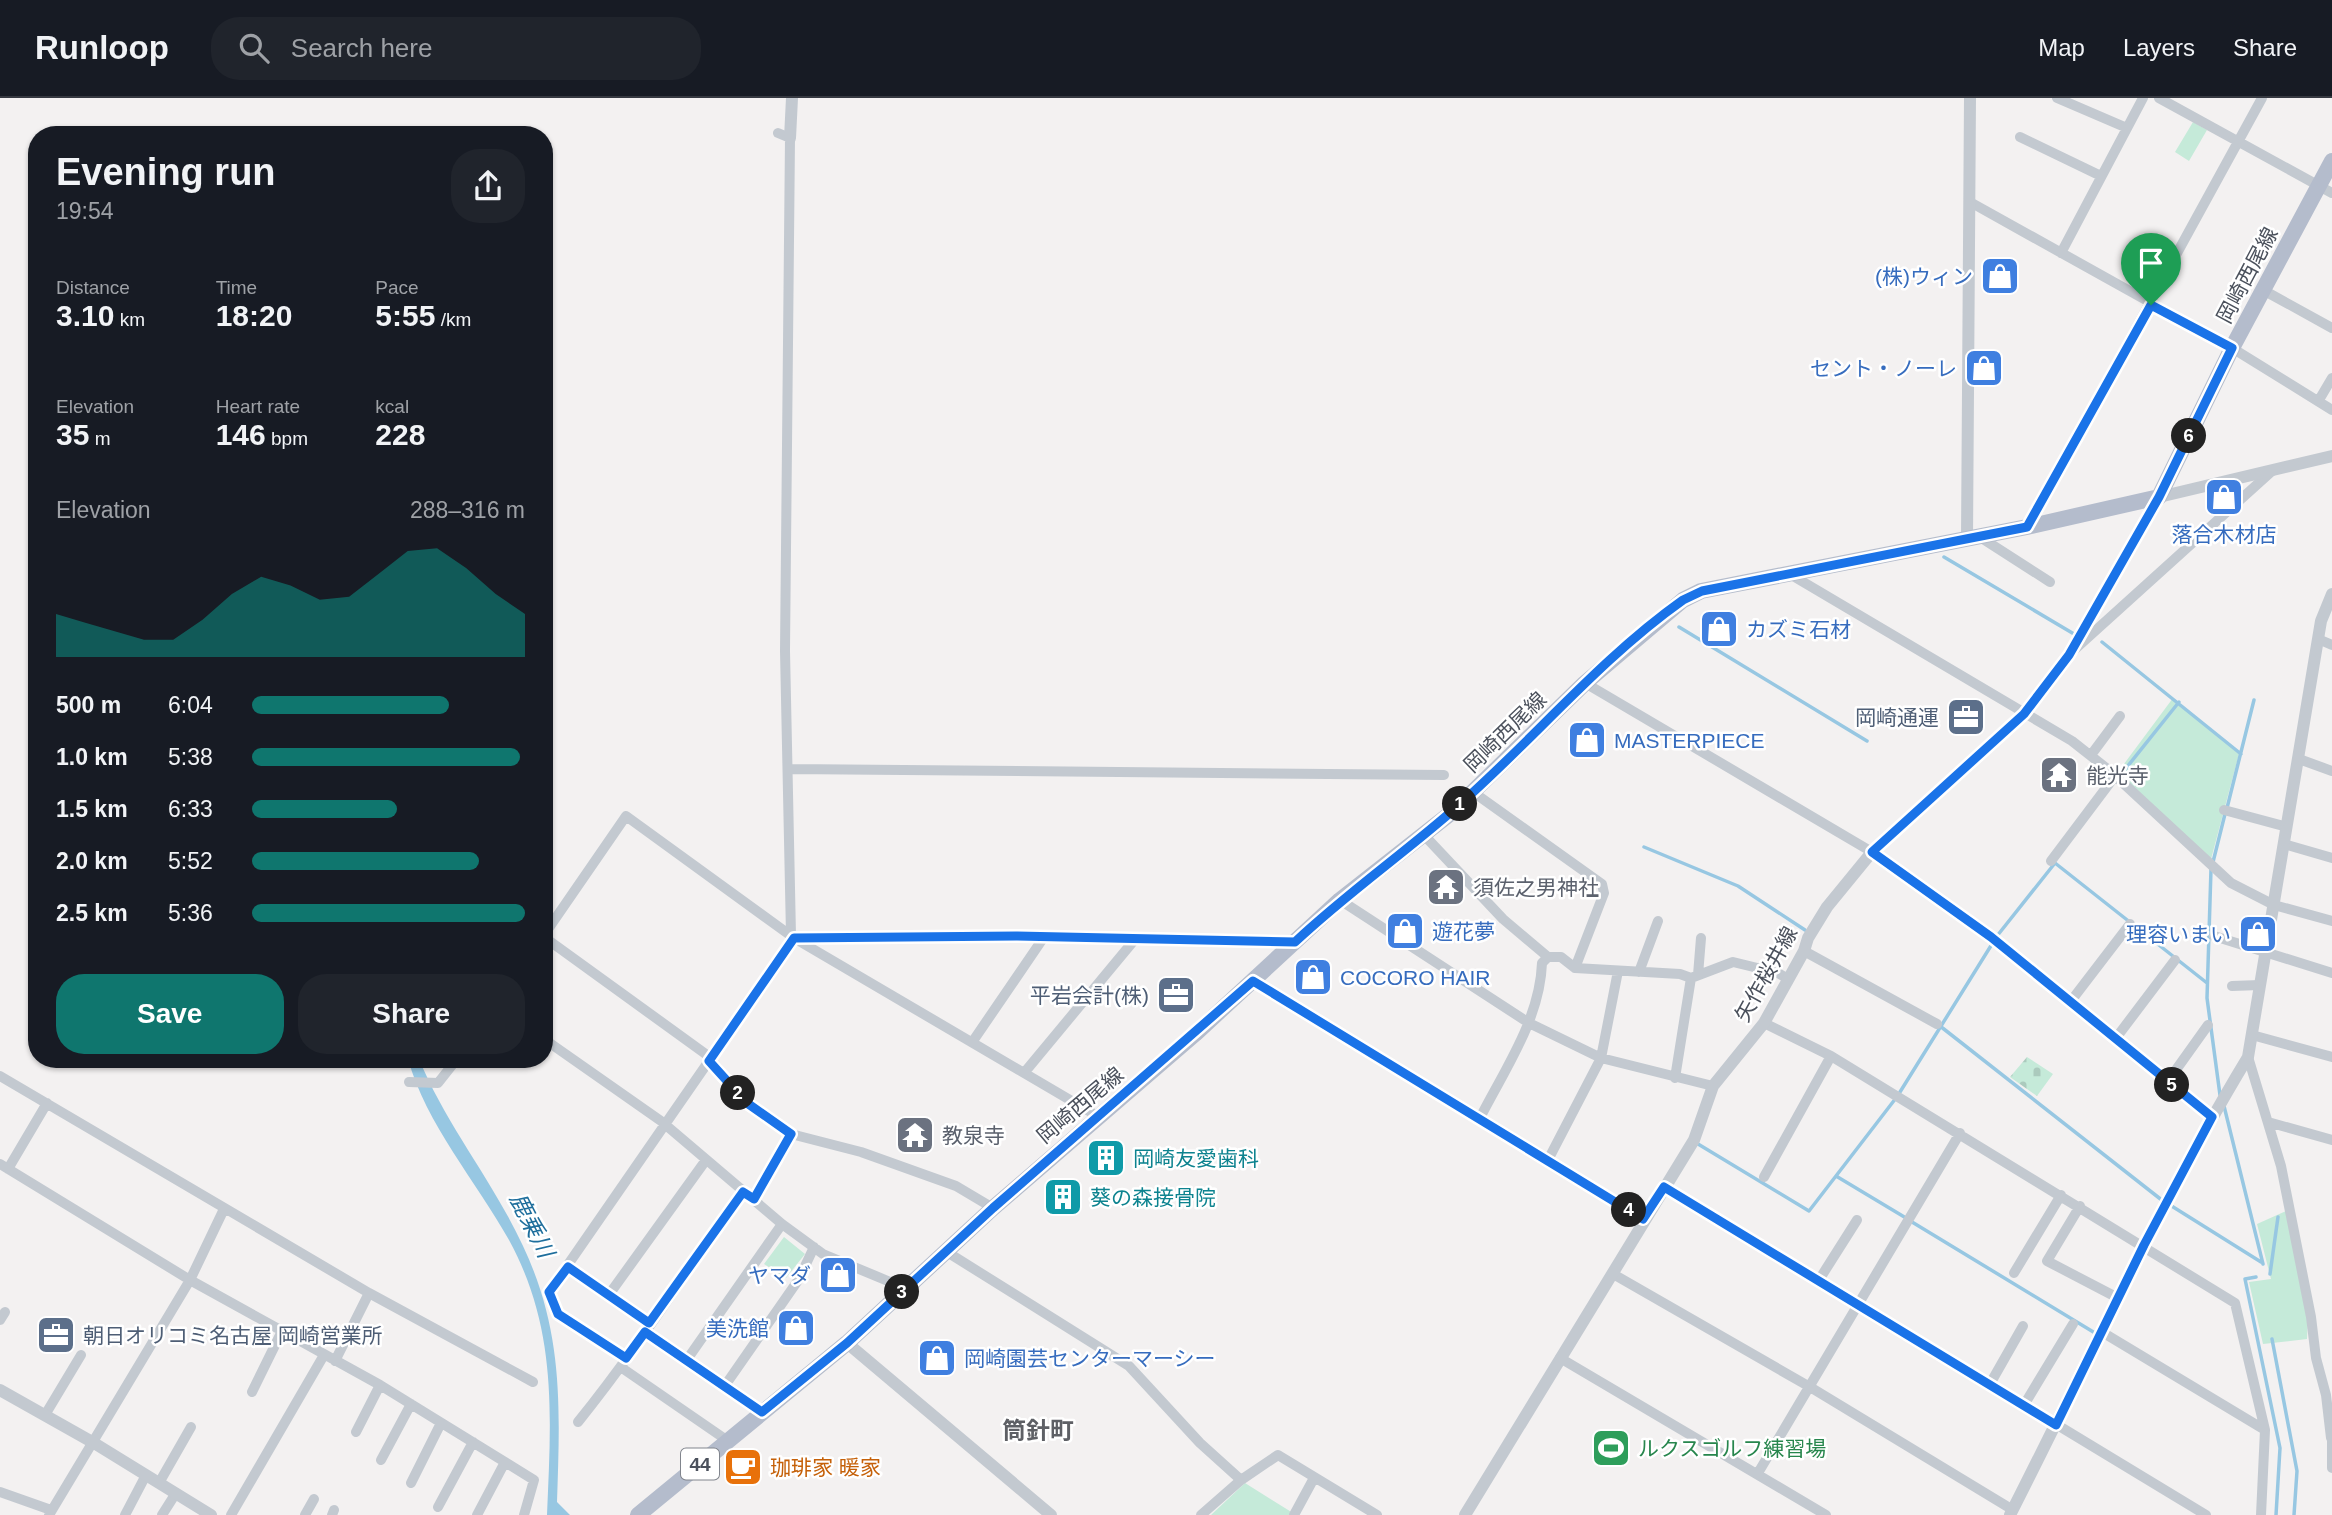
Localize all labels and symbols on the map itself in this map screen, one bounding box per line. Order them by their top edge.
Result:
street label: 岡崎西尾線 [2212,223,2282,327]
pin [2121,233,2181,305]
shop icon: (株)ウィン [1979,255,2021,297]
place label: (株)ウィン [1875,265,1973,288]
shop icon: セント・ノーレ [1963,347,2005,389]
place label: セント・ノーレ [1810,357,1957,380]
pin: 6 [2172,418,2206,454]
shop icon: 落合木材店 [2203,476,2245,518]
place label: 落合木材店 [2172,523,2277,546]
shop icon: カズミ石材 [1698,608,1740,650]
place label: カズミ石材 [1746,618,1851,641]
street label: 岡崎西尾線 [1459,687,1551,777]
office icon: 岡崎通運 [1945,696,1987,738]
place label: 岡崎通運 [1855,706,1939,729]
shop icon: MASTERPIECE [1566,719,1608,761]
place label: MASTERPIECE [1614,729,1765,752]
temple icon: 能光寺 [2038,754,2080,796]
place label: 能光寺 [2086,764,2149,787]
pin: 1 [1442,786,1478,822]
temple icon: 須佐之男神社 [1425,866,1467,908]
place label: 須佐之男神社 [1473,876,1599,899]
shop icon: 遊花夢 [1384,910,1426,952]
shop icon: 理容いまい [2237,913,2279,955]
place label: 遊花夢 [1432,920,1495,943]
street label: 矢作桜井線 [1730,923,1802,1025]
place label: 理容いまい [2126,923,2231,946]
shop icon: COCORO HAIR [1292,956,1334,998]
place label: COCORO HAIR [1340,966,1491,989]
office icon: 平岩会計(株) [1155,974,1197,1016]
place label: 平岩会計(株) [1030,984,1149,1007]
street label: 岡崎西尾線 [1032,1062,1128,1148]
pin: 5 [2154,1068,2190,1102]
pin: 2 [720,1076,756,1110]
temple icon: 教泉寺 [894,1114,936,1156]
place label: 教泉寺 [942,1124,1005,1147]
building icon: 岡崎友愛歯科 [1085,1137,1127,1179]
place label: 岡崎友愛歯科 [1133,1147,1259,1170]
building icon: 葵の森接骨院 [1042,1176,1084,1218]
place label: 葵の森接骨院 [1090,1186,1216,1209]
water label: 鹿乗川 [505,1188,561,1264]
pin: 4 [1612,1192,1646,1228]
shop icon: ヤマダ [817,1254,859,1296]
place label: ヤマダ [748,1264,811,1287]
pin: 3 [884,1274,920,1310]
shop icon: 美洗館 [775,1307,817,1349]
office icon: 朝日オリコミ名古屋 岡崎営業所 [35,1314,77,1356]
place label: 美洗館 [706,1317,769,1340]
place label: 朝日オリコミ名古屋 岡崎営業所 [83,1324,383,1347]
shop icon: 岡崎園芸センターマーシー [916,1337,958,1379]
place label: 岡崎園芸センターマーシー [964,1347,1216,1370]
district label: 筒針町 [1002,1417,1074,1444]
sports icon: ルクスゴルフ練習場 [1590,1427,1632,1469]
place label: ルクスゴルフ練習場 [1638,1437,1826,1460]
cafe icon: 珈琲家 暖家 [722,1446,764,1488]
road number: 44 [681,1448,719,1480]
place label: 珈琲家 暖家 [770,1456,881,1479]

